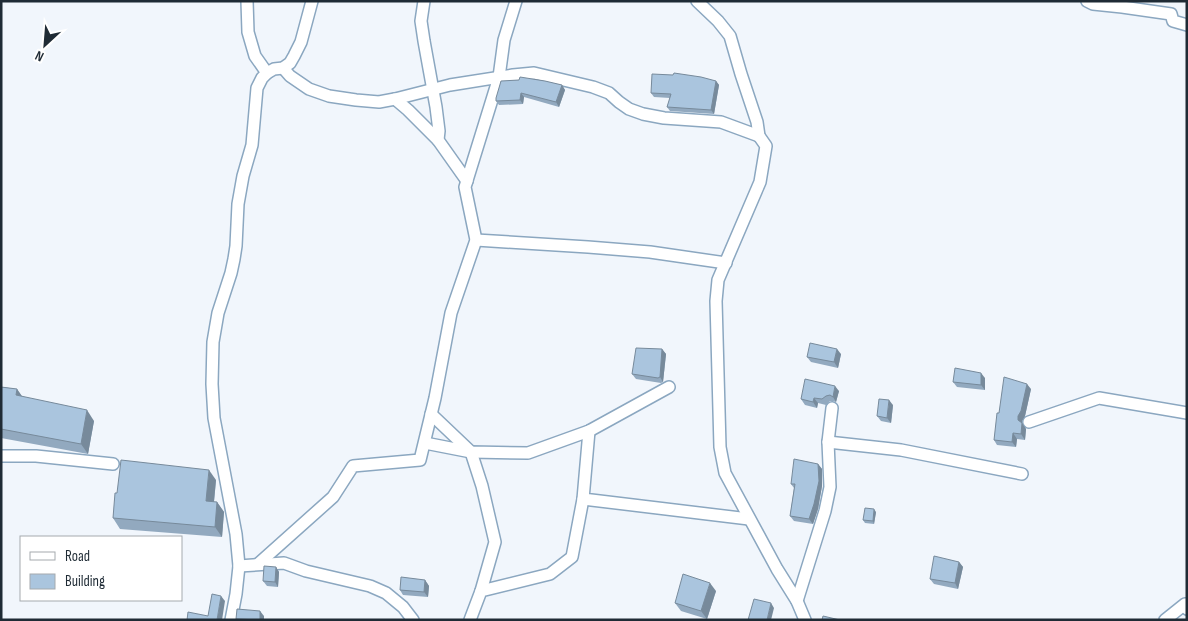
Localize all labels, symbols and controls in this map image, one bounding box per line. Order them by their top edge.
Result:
north arrow [20,20,70,70]
text: N [32,47,47,66]
legend [20,536,182,601]
text: Road [65,547,90,566]
text: Building [65,572,105,591]

